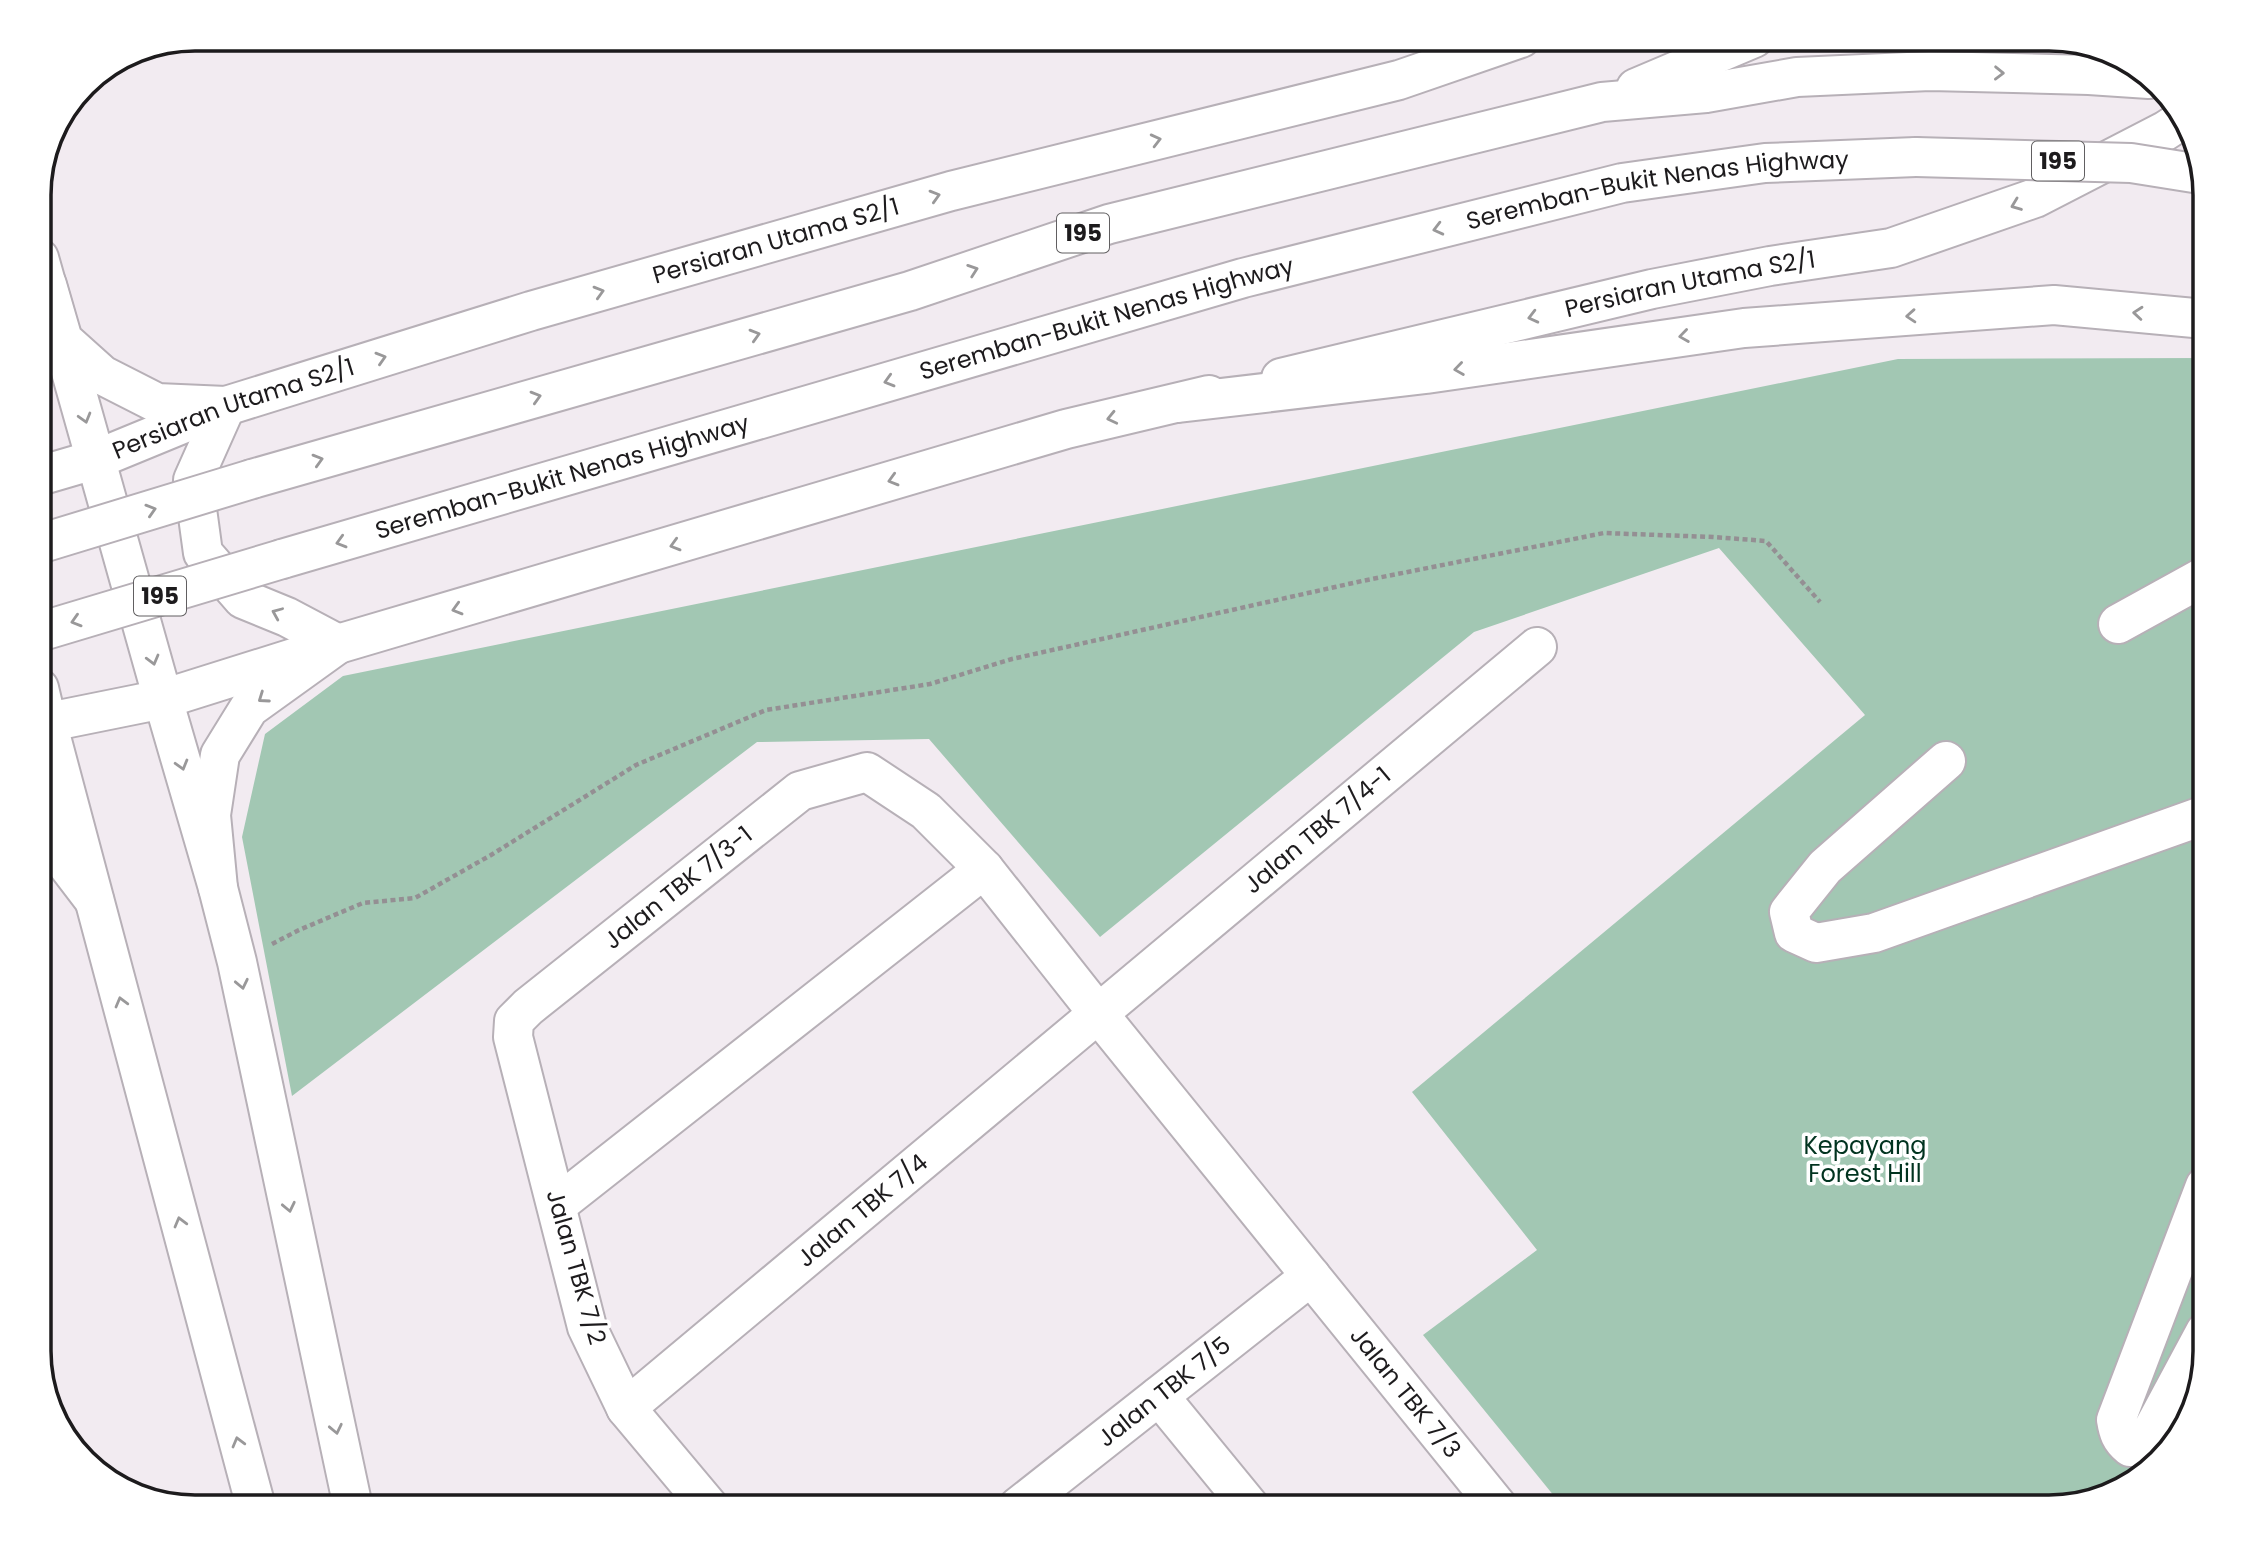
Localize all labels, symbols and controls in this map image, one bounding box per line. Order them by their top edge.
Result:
one-way arrow [1993,65,2004,80]
one-way arrow [1150,134,1162,148]
road number: 195 [2032,142,2084,180]
street label: Seremban-Bukit Nenas Highway [1463,143,1850,237]
one-way arrow [929,189,941,204]
street label: Persiaran Utama S2/1 [649,190,903,291]
one-way arrow [2010,197,2022,211]
road number: 195 [1057,214,1109,252]
one-way arrow [1432,221,1444,235]
street label: Persiaran Utama S2/1 [1561,242,1818,325]
street label: Seremban-Bukit Nenas Highway [915,249,1298,388]
one-way arrow [967,264,979,278]
one-way arrow [592,286,604,300]
one-way arrow [2132,306,2143,321]
one-way arrow [1905,308,1916,323]
one-way arrow [1527,309,1539,324]
one-way arrow [749,329,761,343]
one-way arrow [1679,329,1690,344]
street label: Persiaran Utama S2/1 [107,350,358,467]
one-way arrow [374,352,387,366]
one-way arrow [1453,361,1465,376]
one-way arrow [883,373,895,388]
one-way arrow [530,391,542,406]
street label: Seremban-Bukit Nenas Highway [371,406,753,547]
one-way arrow [1106,410,1118,424]
one-way arrow [77,411,91,423]
one-way arrow [311,453,323,468]
one-way arrow [887,472,899,487]
one-way arrow [145,503,157,518]
one-way arrow [336,534,348,548]
one-way arrow [669,536,681,551]
road number: 195 [134,576,186,616]
one-way arrow [451,601,463,616]
one-way arrow [272,607,285,621]
one-way arrow [70,612,82,627]
one-way arrow [144,654,159,666]
one-way arrow [258,690,271,702]
one-way arrow [174,758,189,770]
street label: Jalan TBK 7/4-1 [1237,759,1398,901]
street label: Jalan TBK 7/3-1 [597,818,759,957]
one-way arrow [233,978,248,990]
one-way arrow [115,996,129,1008]
park label: Kepayang Forest Hill [1803,1129,1927,1190]
street label: Jalan TBK 7/4 [790,1146,934,1274]
street label: Jalan TBK 7/2 [539,1186,614,1348]
one-way arrow [281,1201,296,1213]
one-way arrow [174,1216,188,1228]
street label: Jalan TBK 7/3 [1342,1320,1469,1465]
street label: Jalan TBK 7/5 [1090,1329,1237,1454]
one-way arrow [328,1423,343,1435]
one-way arrow [232,1436,246,1448]

